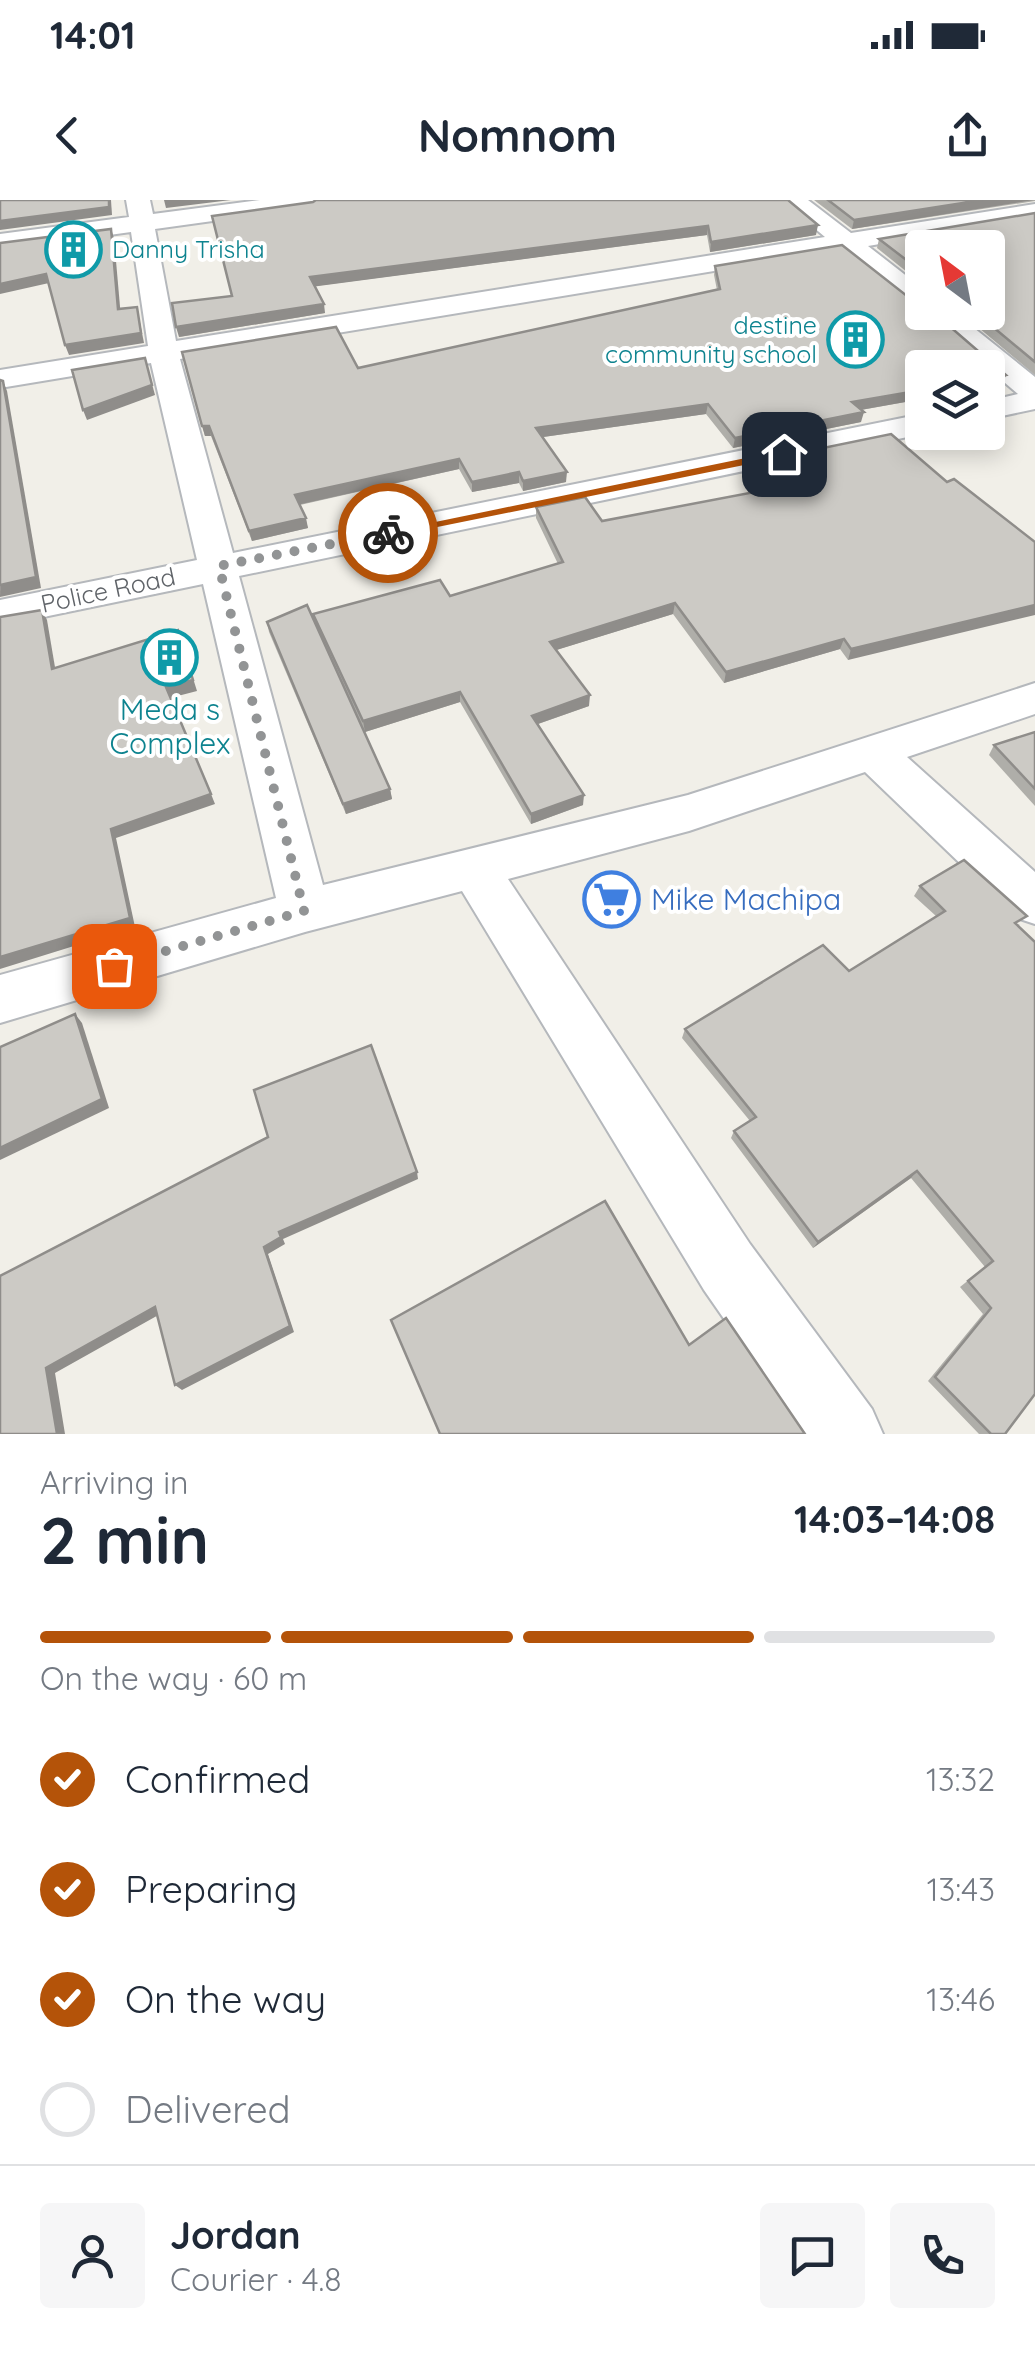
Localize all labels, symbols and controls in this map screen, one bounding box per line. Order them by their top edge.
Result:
text: 14:01 [50,11,136,59]
text: Nomnom [418,107,617,163]
icon: back [40,108,95,163]
icon: share [940,108,995,163]
building icon: Danny Trisha [43,219,103,279]
north arrow [905,230,1005,330]
map controls [905,230,1005,450]
place label: Danny Trisha [112,233,265,264]
place label: destine community school [605,309,817,369]
building icon: destine community school [826,309,886,369]
button: layers [905,350,1005,450]
pin [742,412,827,497]
icon: home [757,427,812,482]
courier [338,483,438,583]
icon: bike [361,506,416,561]
street label: Police Road [38,560,178,619]
building icon: Meda s Complex [140,627,200,687]
place label: Meda s Complex [109,690,231,762]
supermarket icon: Mike Machipa [582,870,642,930]
place label: Mike Machipa [651,880,841,918]
pin [72,924,157,1009]
icon: bag [87,939,142,994]
text: Arriving in [40,1462,189,1502]
text: 14:03–14:08 [794,1495,995,1543]
text: 2 min [40,1499,209,1580]
text: On the way · 60 m [40,1658,307,1698]
icon: check [40,1752,95,1807]
text: Confirmed [125,1755,310,1803]
text: 13:32 [926,1759,995,1799]
icon: check [40,1862,95,1917]
text: Preparing [125,1865,297,1913]
text: 13:43 [927,1869,995,1909]
icon: check [40,1972,95,2027]
text: On the way [125,1975,326,2023]
text: 13:46 [926,1979,995,2019]
text: Delivered [125,2085,291,2133]
button: person [40,2203,145,2308]
button: chat [760,2203,865,2308]
button: phone [890,2203,995,2308]
text: Jordan [170,2211,301,2259]
text: Courier · 4.8 [170,2259,342,2299]

